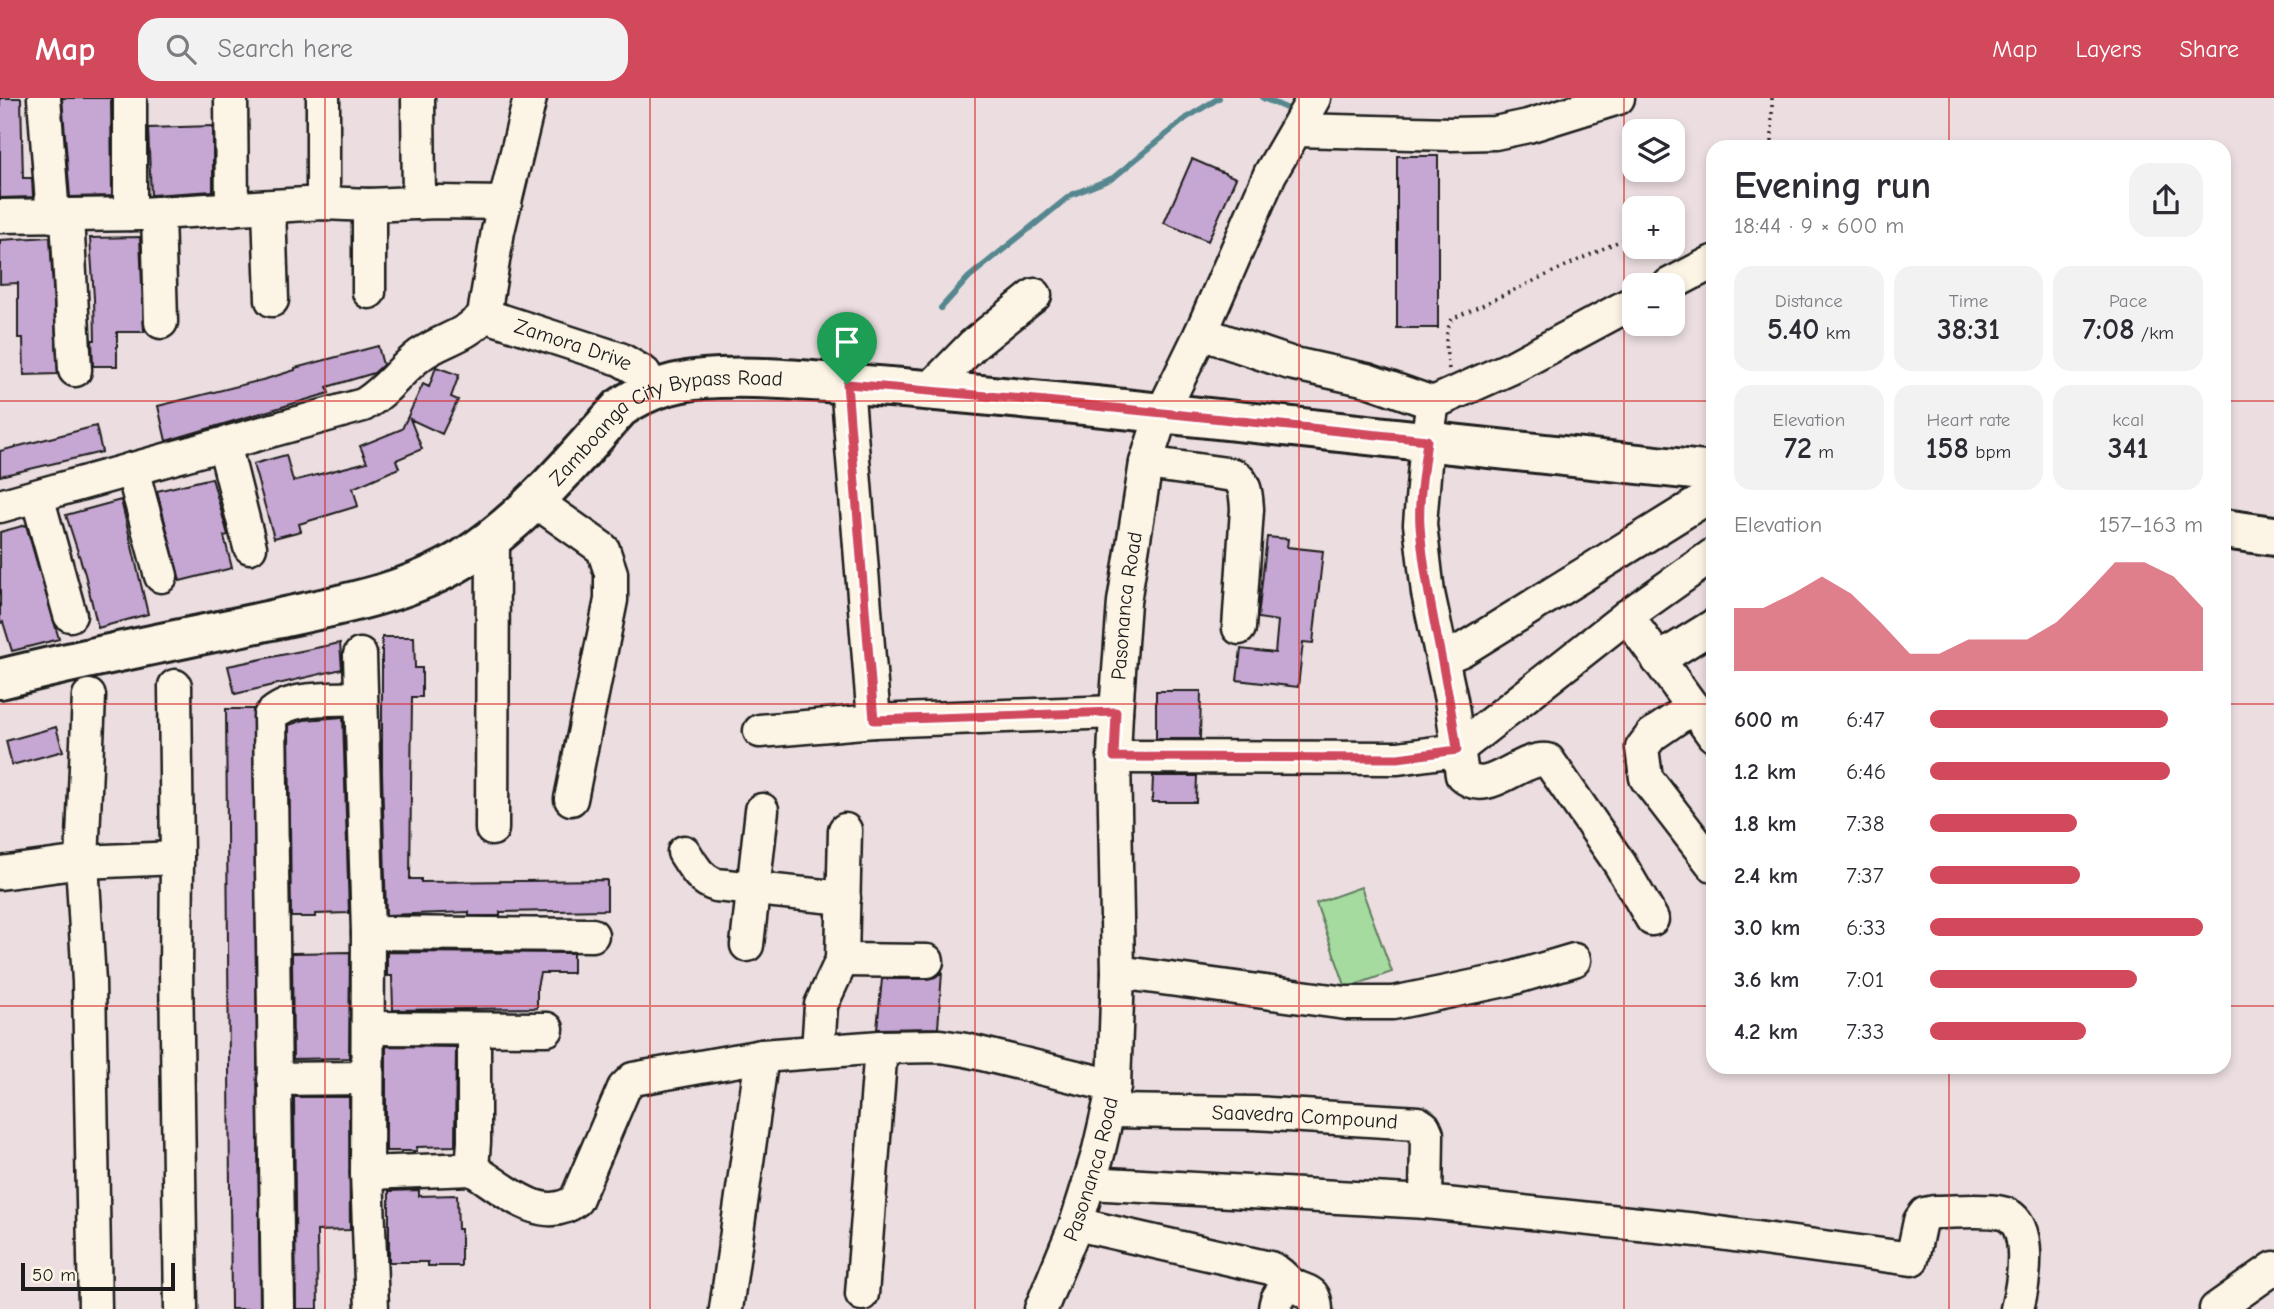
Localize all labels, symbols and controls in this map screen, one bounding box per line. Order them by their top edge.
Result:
search box [138,18,628,81]
text: Map [35,30,96,68]
icon: search [162,30,200,68]
text: Search here [218,34,353,64]
text: Map [1992,35,2038,63]
text: Layers [2076,35,2141,63]
text: Share [2179,35,2239,63]
map controls [1622,119,1685,336]
button: layers [1622,119,1685,182]
button: share [2129,163,2203,237]
text: Evening run [1734,164,1931,208]
button: + [1622,196,1685,259]
text: 18:44 · 9 × 600 m [1734,212,1904,239]
button: − [1622,273,1685,336]
text: Distance [1775,290,1843,312]
text: Time [1949,290,1988,312]
text: Pace [2109,290,2147,312]
pin [817,312,877,384]
text: 5.40 [1767,312,1819,347]
text: 38:31 [1937,312,2000,347]
text: 7:08 [2082,312,2135,347]
street label: Zamora Drive [511,314,637,376]
text: km [1819,322,1851,344]
text: /km [2135,322,2174,344]
icon: arrive [828,323,866,361]
street label: Zamboanga City Bypass Road [545,366,784,490]
text: Elevation [1772,409,1845,431]
text: Heart rate [1927,409,2010,431]
text: kcal [2112,409,2144,431]
text: 72 [1784,431,1812,466]
text: 158 [1926,431,1969,466]
text: 341 [2108,431,2148,466]
text: m [1812,441,1834,463]
text: bpm [1969,441,2011,463]
text: Elevation [1734,511,1822,538]
text: 157–163 m [2099,511,2203,538]
street label: Pasonanca Road [1106,530,1147,681]
text: 600 m [1734,706,1799,733]
text: 6:47 [1846,706,1885,733]
text: 1.2 km [1734,758,1796,785]
text: 6:46 [1846,758,1886,785]
text: 1.8 km [1734,810,1797,837]
text: 7:38 [1846,810,1885,837]
text: 2.4 km [1734,862,1798,889]
text: 7:37 [1846,862,1884,889]
text: 3.0 km [1734,914,1800,941]
text: 6:33 [1846,914,1886,941]
text: 3.6 km [1734,966,1799,993]
text: 7:01 [1846,966,1884,993]
text: 4.2 km [1734,1018,1798,1045]
text: 7:33 [1846,1018,1884,1045]
street label: Pasonanca Road [1058,1095,1123,1245]
street label: Saavedra Compound [1212,1100,1399,1134]
scale bar [21,1260,175,1292]
text: 50 m [32,1264,76,1286]

